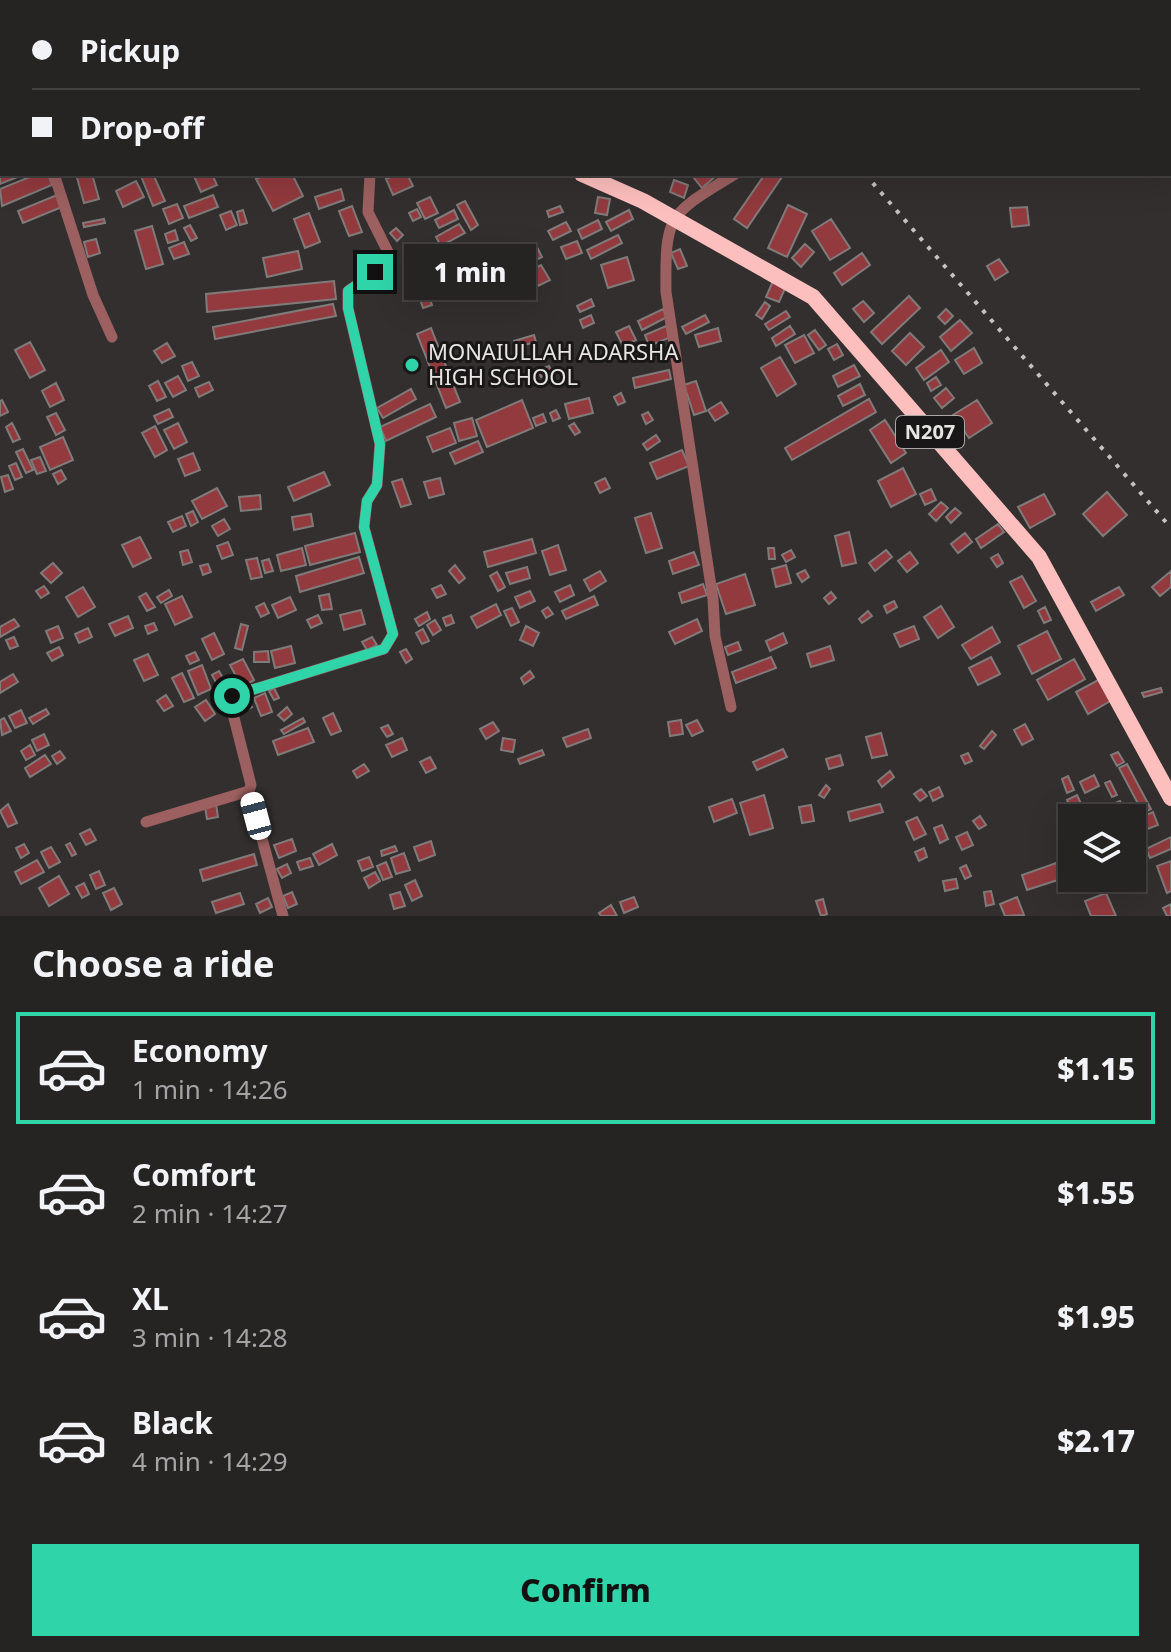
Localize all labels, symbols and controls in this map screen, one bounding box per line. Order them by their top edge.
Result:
text: Pickup [80,30,180,71]
text: Drop-off [80,107,204,148]
callout: 1 min [403,244,535,300]
route end [357,254,393,290]
text: 1 min [434,254,506,290]
place label: MONAIULLAH ADARSHA HIGH SCHOOL [428,336,679,391]
marker: MONAIULLAH ADARSHA HIGH SCHOOL [403,356,421,374]
road number: N207 [896,416,964,448]
route start [214,678,250,714]
car [238,790,274,842]
map controls [1058,804,1146,892]
button: layers [1058,804,1146,892]
text: Choose a ride [32,939,274,988]
text: Economy [132,1030,268,1071]
icon: car [36,1032,108,1104]
text: $1.15 [1057,1048,1135,1089]
text: 1 min · 14:26 [132,1071,288,1107]
text: Comfort [132,1154,256,1195]
icon: car [36,1156,108,1228]
text: $1.55 [1057,1172,1135,1213]
text: 2 min · 14:27 [132,1195,288,1231]
text: XL [132,1278,169,1319]
icon: car [36,1280,108,1352]
text: $1.95 [1057,1296,1135,1337]
text: 3 min · 14:28 [132,1319,288,1355]
text: Black [132,1402,213,1443]
icon: car [36,1404,108,1476]
text: $2.17 [1057,1420,1135,1461]
text: 4 min · 14:29 [132,1443,288,1479]
button: Confirm [32,1544,1139,1636]

